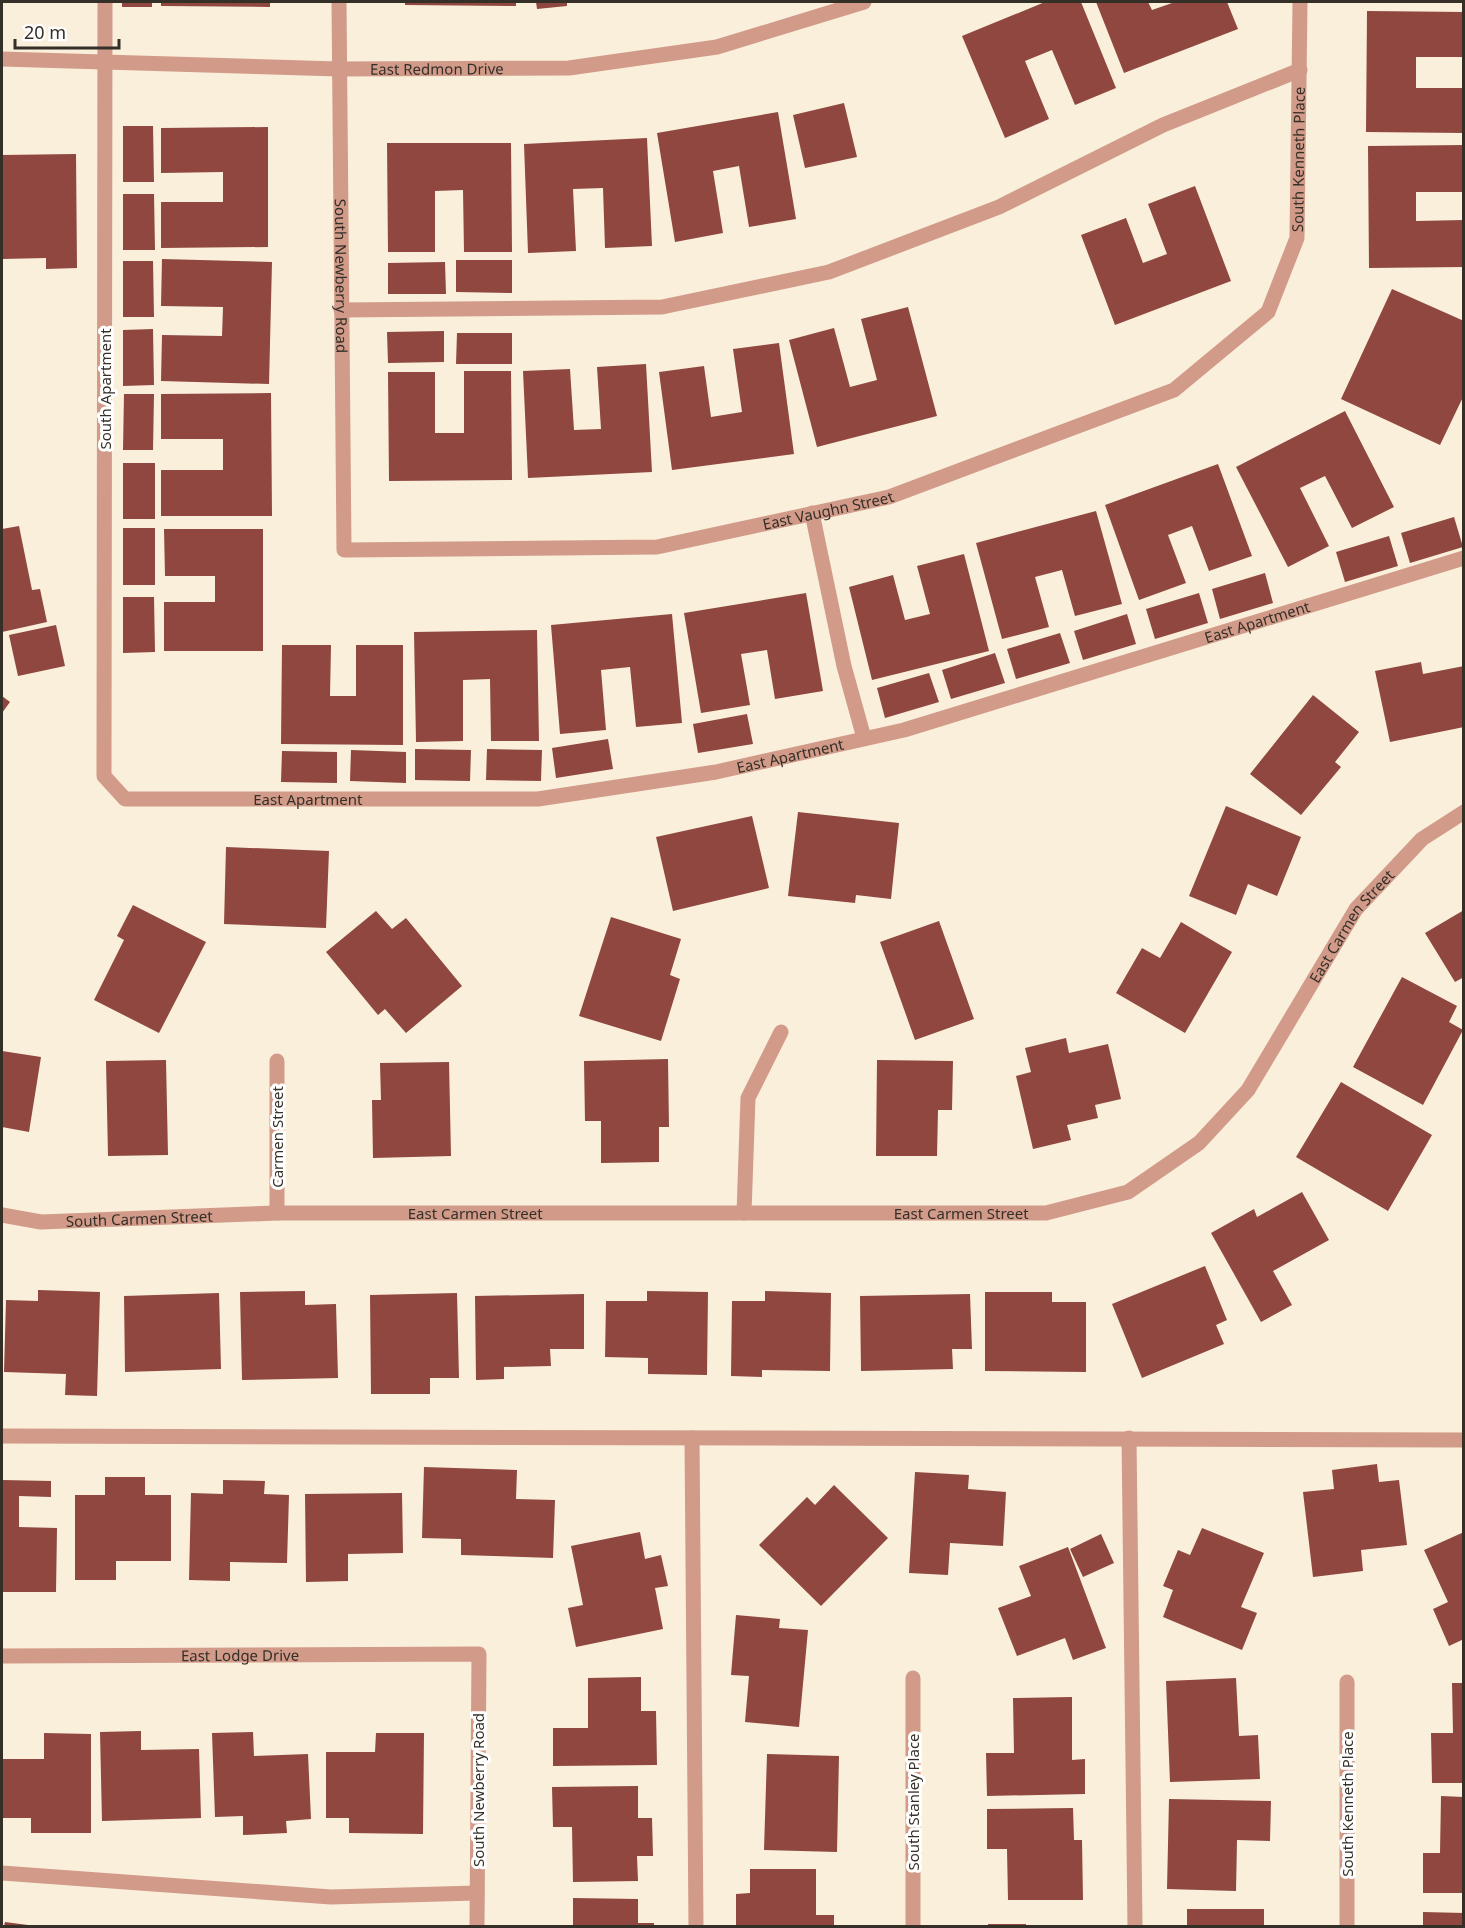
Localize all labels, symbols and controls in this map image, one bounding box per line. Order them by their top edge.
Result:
scale bar [15,12,118,50]
text: 20 m [24,20,66,44]
street label: East Redmon Drive [370,58,504,79]
street label: South Kenneth Place [1287,86,1309,232]
street label: South Newberry Road [331,199,352,353]
street label: South Apartment [95,328,115,450]
street label: East Vaughn Street [761,486,897,534]
street label: East Apartment [1202,596,1313,647]
street label: East Apartment [734,734,846,777]
street label: East Apartment [253,789,363,809]
street label: East Carmen Street [1304,865,1399,986]
street label: Carmen Street [267,1086,287,1188]
street label: East Carmen Street [408,1203,543,1223]
street label: East Carmen Street [894,1203,1029,1223]
street label: South Carmen Street [66,1205,214,1231]
street label: East Lodge Drive [181,1645,299,1665]
street label: South Newberry Road [468,1713,488,1867]
street label: South Kenneth Place [1337,1731,1357,1877]
street label: South Stanley Place [903,1733,923,1871]

